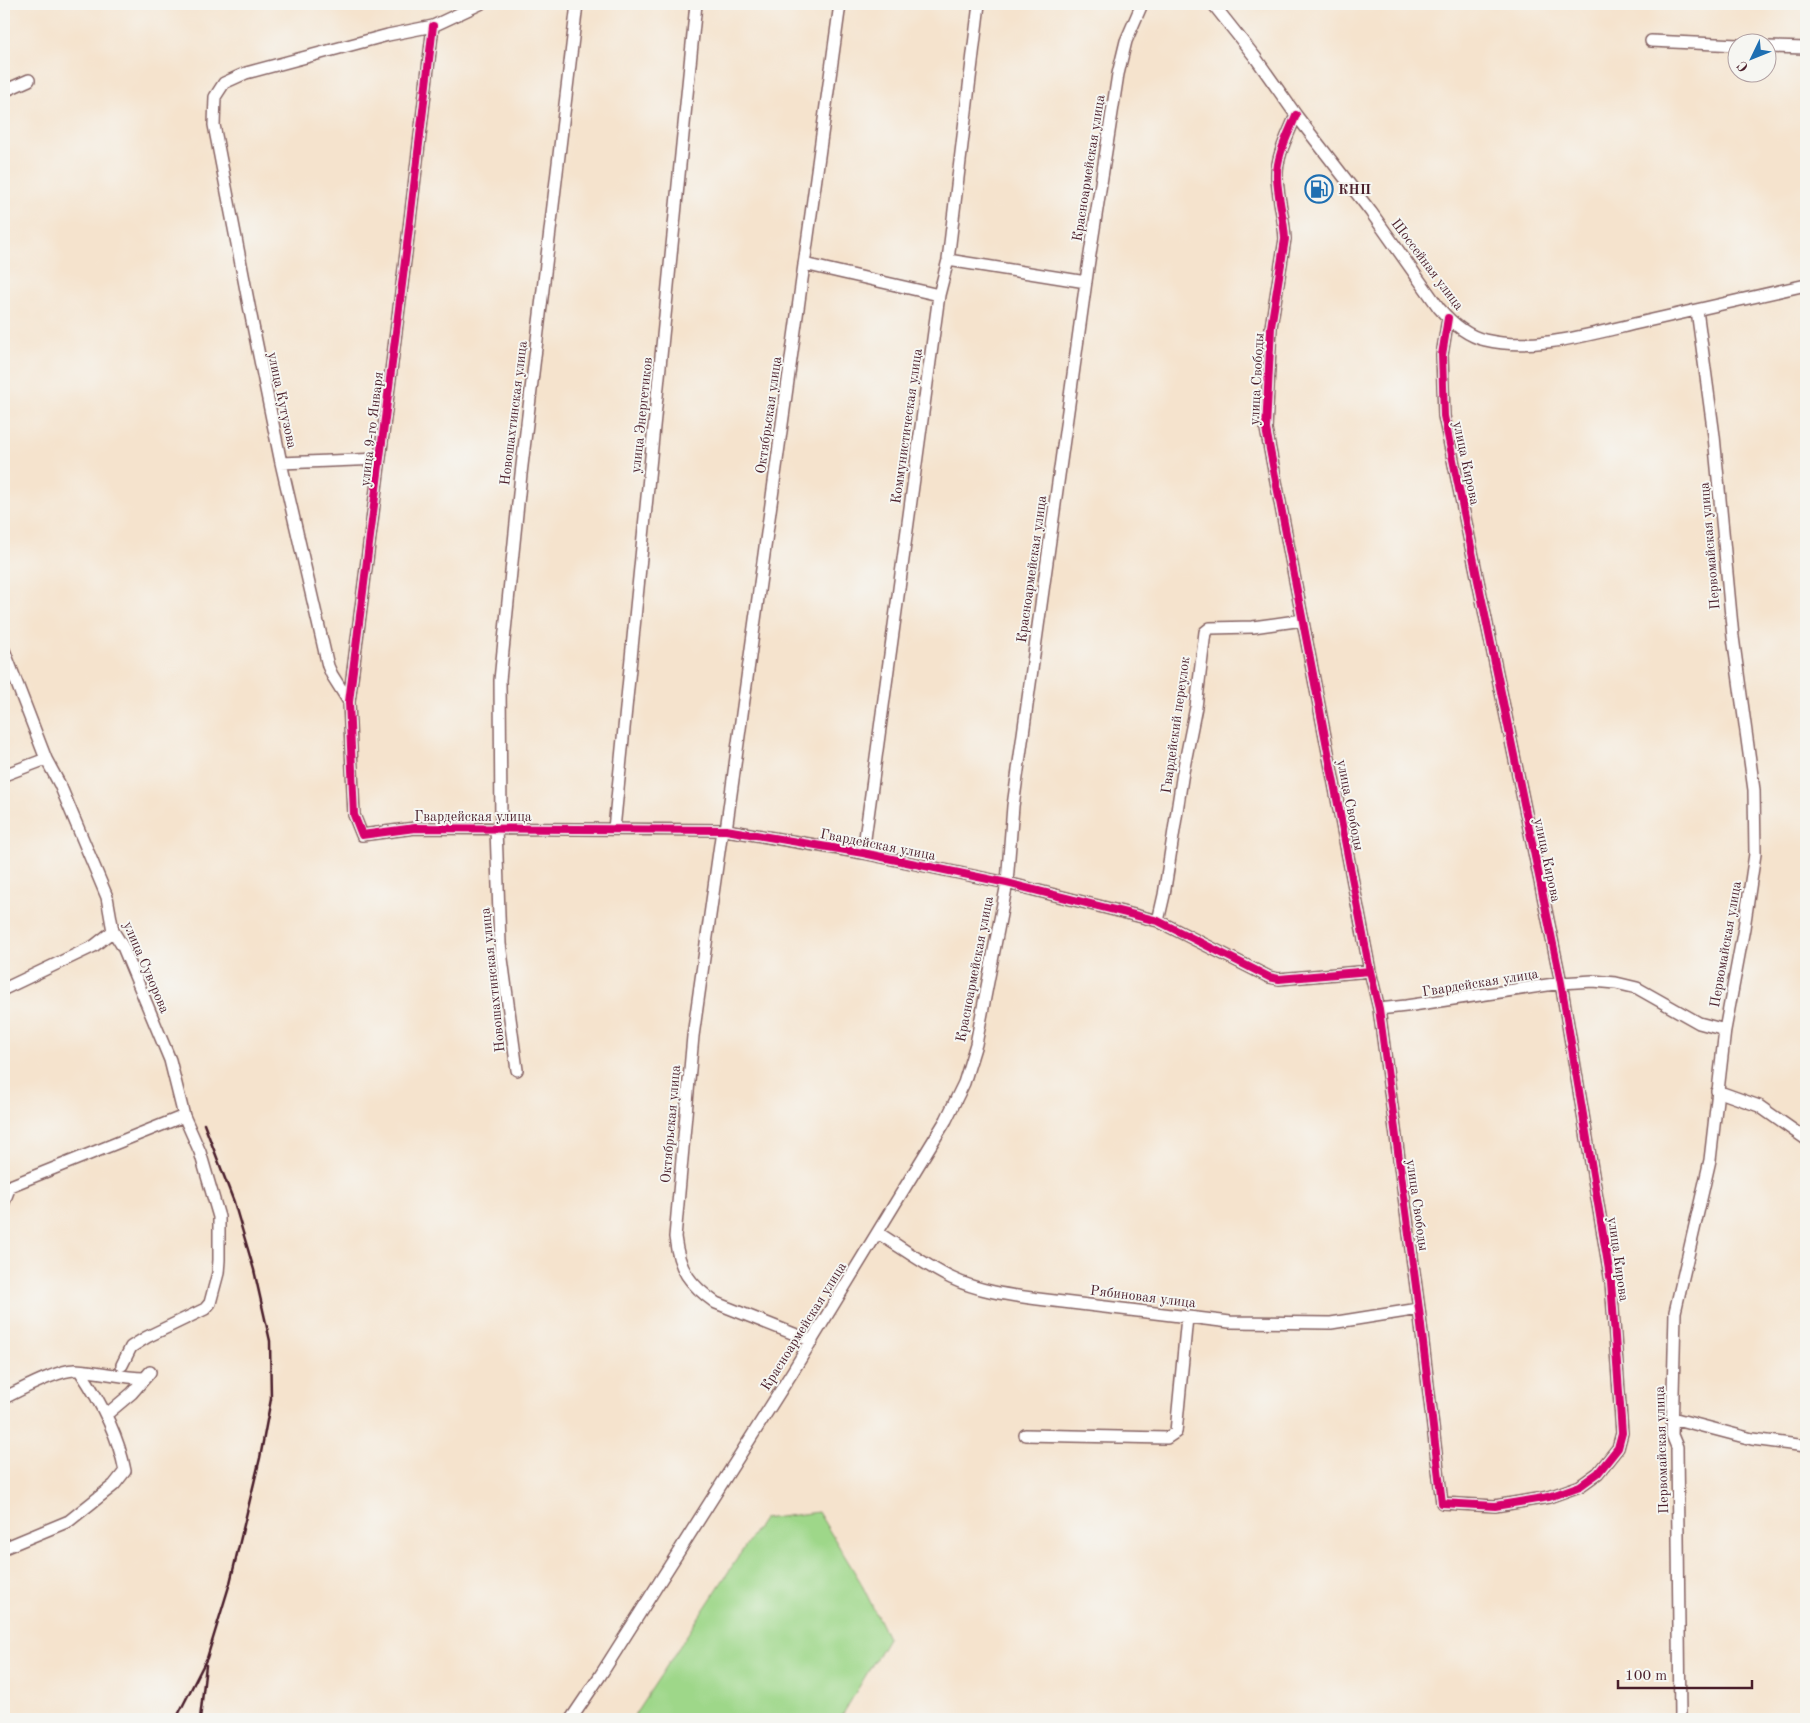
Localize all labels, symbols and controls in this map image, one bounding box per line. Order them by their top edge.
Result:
north arrow [1728,32,1778,82]
text: С [1735,58,1751,74]
street label: Красноармейская улица [1070,94,1108,243]
fuel station icon: КНП [1304,174,1334,204]
place label: КНП [1338,183,1371,197]
street label: Шоссейная улица [1388,216,1466,313]
street label: улица Свободы [1248,333,1266,426]
street label: Новошахтинская улица [498,340,530,486]
street label: Коммунистическая улица [889,348,925,505]
street label: улица Кутузова [265,351,299,450]
street label: Октябрьская улица [754,355,784,475]
street label: улица Энергетиков [629,356,655,474]
street label: улица 9-го Января [358,371,386,487]
street label: улица Кирова [1450,420,1482,506]
street label: Первомайская улица [1697,481,1723,610]
street label: Красноармейская улица [1015,495,1049,644]
street label: Гвардейский переулок [1159,656,1193,794]
street label: улица Свободы [1334,759,1366,852]
street label: Гвардейская улица [414,810,532,824]
street label: улица Кирова [1531,817,1563,903]
street label: Гвардейская улица [819,827,937,863]
street label: Первомайская улица [1708,880,1744,1008]
street label: Красноармейская улица [954,895,996,1043]
street label: Новошахтинская улица [478,907,508,1053]
street label: улица Суворова [120,920,172,1015]
street label: Гвардейская улица [1421,967,1539,999]
street label: Октябрьская улица [659,1064,683,1184]
street label: улица Свободы [1404,1158,1430,1252]
street label: улица Кирова [1605,1216,1631,1302]
street label: Красноармейская улица [759,1260,849,1393]
street label: Рябиновая улица [1089,1284,1197,1310]
street label: Первомайская улица [1653,1386,1671,1514]
scale bar [1618,1658,1751,1690]
text: 100 m [1625,1669,1667,1684]

